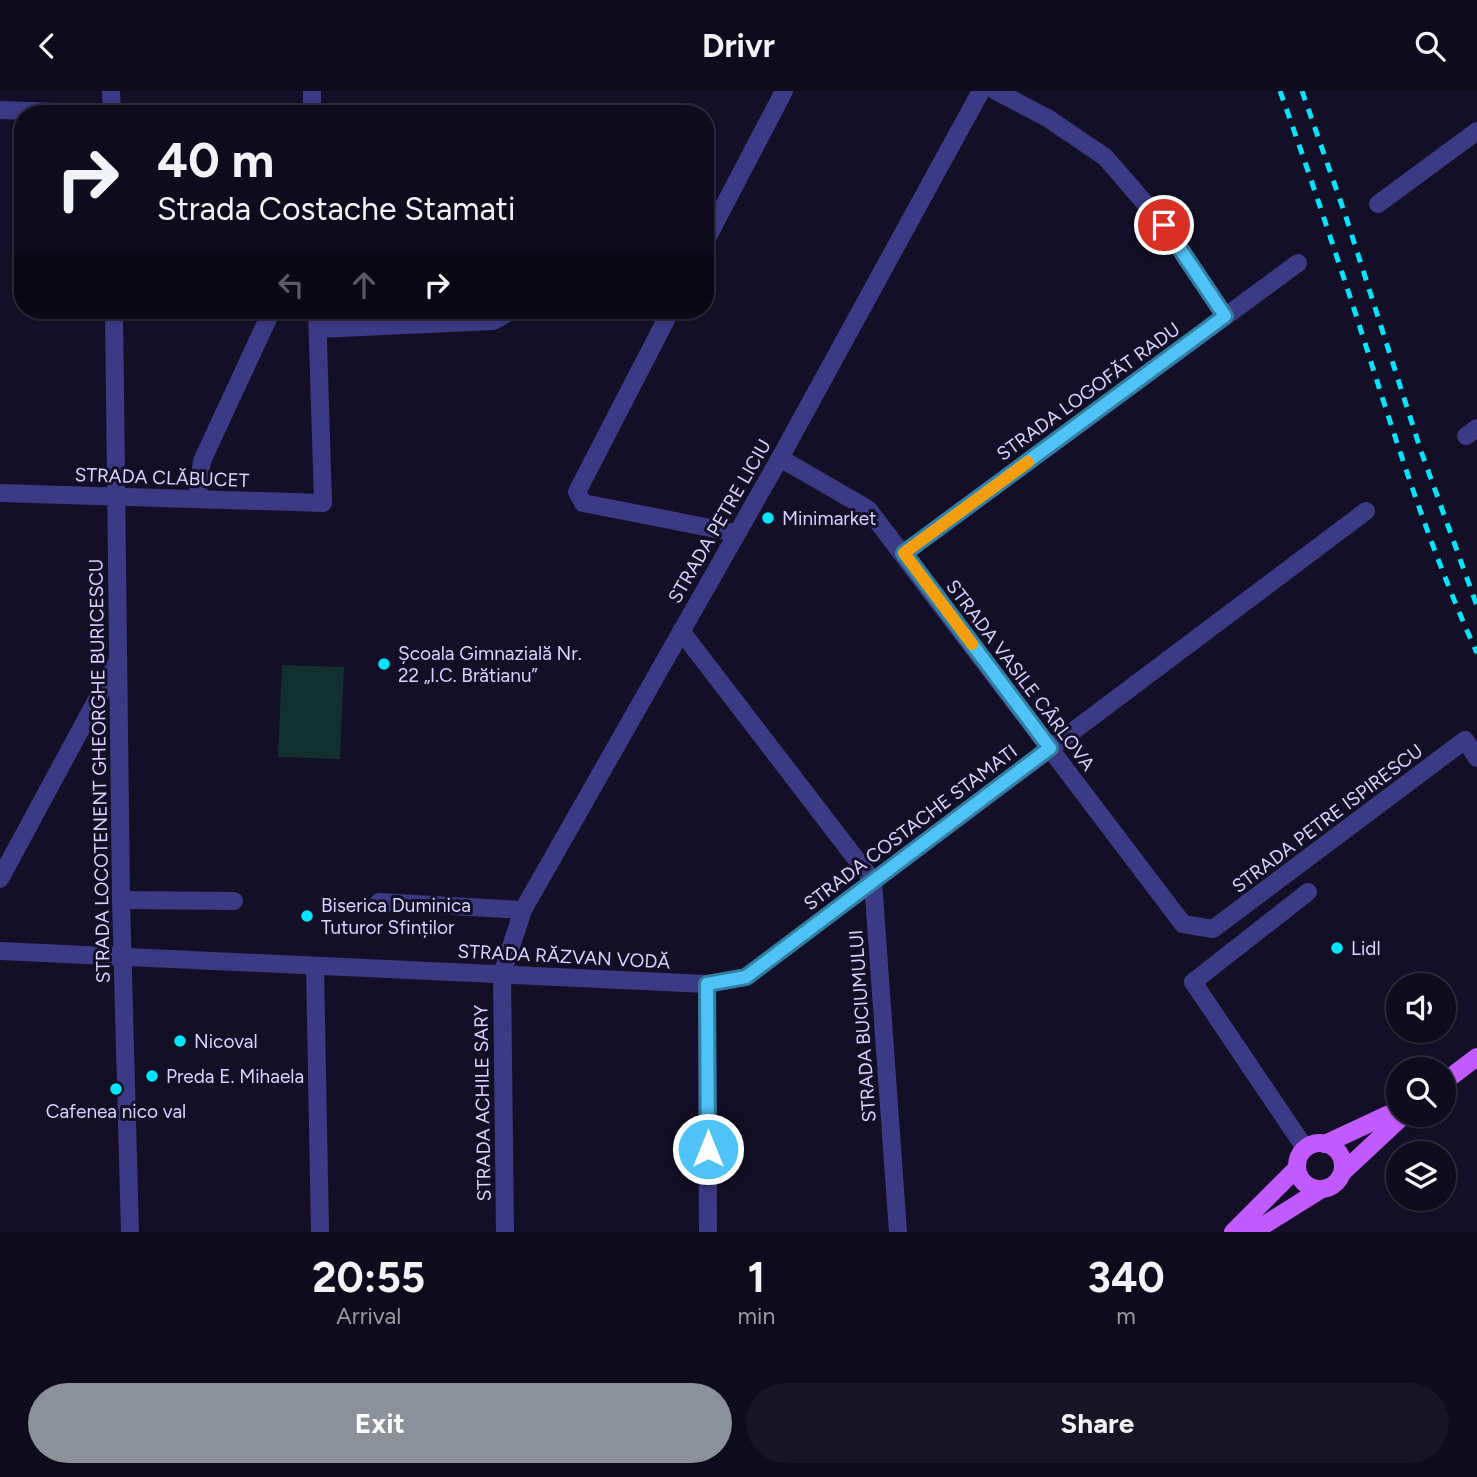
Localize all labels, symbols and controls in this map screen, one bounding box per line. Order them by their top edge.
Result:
icon: back [28,27,66,65]
text: Drivr [702,27,775,65]
icon: search [1411,27,1449,65]
text: 40 m [157,130,274,189]
icon: right [42,133,133,224]
text: Strada Costache Stamati [157,190,515,228]
pin [1134,195,1194,255]
icon: arrive [1145,206,1183,244]
icon: left [272,266,310,304]
icon: ahead [345,266,383,304]
icon: right [418,266,456,304]
street label: STRADA LOGOFĂT RADU [992,317,1184,466]
street label: STRADA PETRE LICIU [663,435,776,607]
street label: STRADA CLĂBUCET [74,463,250,492]
place label: Minimarket [782,507,876,530]
marker: Minimarket [760,510,776,526]
street label: STRADA LOCOTENENT GHEORGHE BURICESCU [84,558,115,984]
street label: STRADA VASILE CÂRLOVA [941,575,1100,775]
place label: Școala Gimnazială Nr. 22 „I.C. Brătianu” [398,642,582,687]
marker: Școala Gimnazială Nr. 22 „I.C. Brătianu” [376,656,392,672]
street label: STRADA PETRE ISPIRESCU [1227,739,1427,898]
street label: STRADA COSTACHE STAMATI [799,740,1022,915]
place label: Biserica Duminica Tuturor Sfinților [321,894,471,939]
marker: Biserica Duminica Tuturor Sfinților [299,908,315,924]
street label: STRADA BUCIUMULUI [844,929,881,1123]
place label: Lidl [1351,937,1381,960]
street label: STRADA RĂZVAN VODĂ [457,939,671,974]
marker: Lidl [1329,940,1345,956]
map controls [1386,973,1456,1211]
button: sound [1386,973,1456,1043]
street label: STRADA ACHILE SARY [469,1004,496,1202]
place label: Nicoval [194,1030,258,1053]
marker: Nicoval [172,1033,188,1049]
button: search [1386,1057,1456,1127]
place label: Preda E. Mihaela [166,1065,304,1088]
marker: Preda E. Mihaela [144,1068,160,1084]
marker: Cafenea nico val [108,1081,124,1097]
place label: Cafenea nico val [46,1100,186,1123]
position arrow [671,1112,745,1186]
button: layers [1386,1141,1456,1211]
text: 20:55 [312,1252,425,1303]
text: 1 [748,1252,765,1303]
text: 340 [1088,1252,1165,1303]
text: Arrival [336,1302,401,1330]
text: min [738,1302,775,1330]
text: m [1116,1302,1136,1330]
button: Exit [28,1383,732,1463]
button: Share [746,1383,1449,1463]

